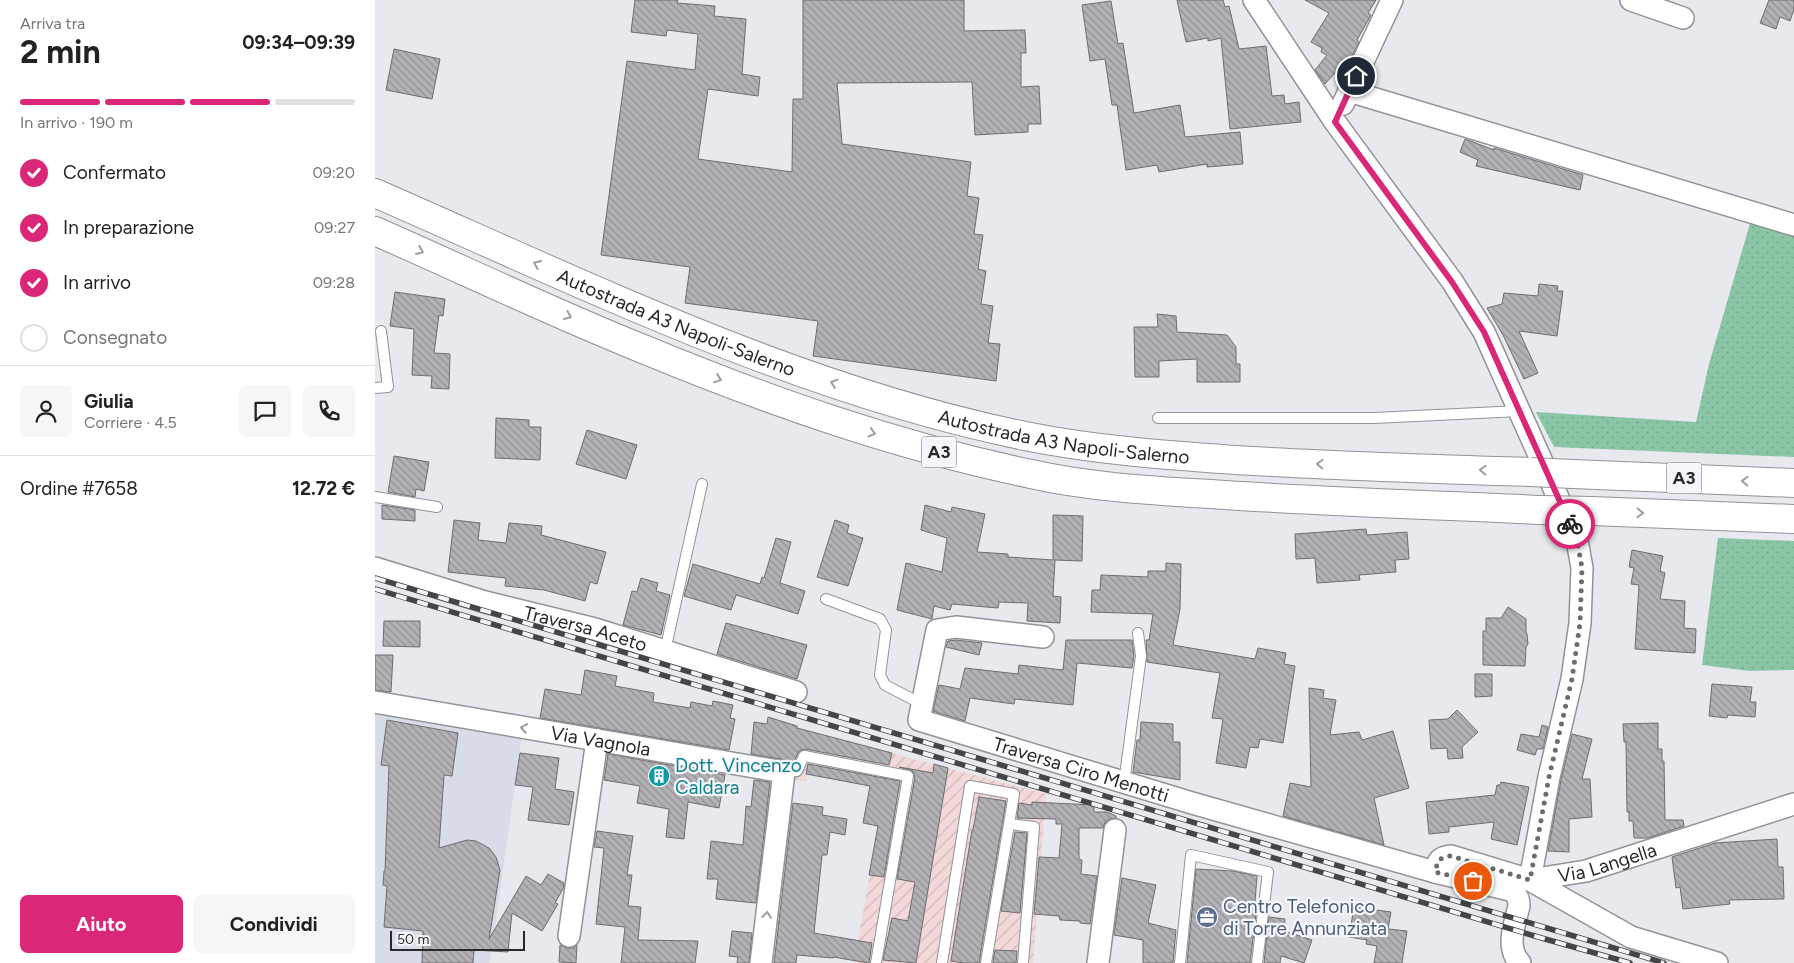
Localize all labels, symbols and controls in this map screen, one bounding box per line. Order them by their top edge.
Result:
text: Arriva tra [20,14,85,33]
text: 09:34–09:39 [242,31,355,54]
text: 2 min [20,33,101,71]
pin [1335,55,1377,97]
icon: home [1342,62,1370,90]
text: In arrivo · 190 m [20,113,133,132]
icon: check [20,159,48,187]
text: Confermato [63,161,166,184]
text: 09:20 [312,163,355,182]
icon: check [20,214,48,242]
text: In preparazione [63,216,194,239]
text: 09:27 [314,218,355,237]
one-way arrow [415,244,424,255]
one-way arrow [533,259,542,270]
street label: Autostrada A3 Napoli-Salerno [554,264,798,381]
icon: check [20,269,48,297]
text: In arrivo [63,271,131,294]
text: 09:28 [313,273,355,292]
one-way arrow [563,310,572,321]
text: Consegnato [63,326,167,349]
one-way arrow [713,373,722,383]
one-way arrow [831,379,839,389]
button: person [20,385,72,437]
button: chat [239,385,291,437]
button: phone [303,385,355,437]
text: Giulia [84,390,134,413]
street label: Autostrada A3 Napoli-Salerno [937,402,1191,468]
text: Corriere · 4.5 [84,413,177,432]
one-way arrow [867,427,875,437]
road number: A3 [921,437,957,468]
one-way arrow [1316,459,1324,470]
road number: A3 [1667,462,1701,493]
one-way arrow [1479,465,1487,476]
one-way arrow [1741,475,1749,486]
text: Ordine #7658 [20,477,138,500]
text: 12.72 € [292,477,355,500]
courier [1545,499,1595,549]
one-way arrow [1637,508,1645,519]
icon: bike [1556,510,1584,538]
street label: Traversa Aceto [521,601,650,657]
street label: Via Vagnola [549,721,652,761]
one-way arrow [520,723,529,733]
street label: Traversa Ciro Menotti [990,732,1172,807]
place label: Dott. Vincenzo Caldara [675,754,802,799]
building icon: Dott. Vincenzo Caldara [647,764,671,788]
street label: Via Langella [1556,838,1660,887]
pin [1452,860,1494,902]
icon: bag [1459,867,1487,895]
button: Aiuto [20,895,183,953]
button: Condividi [193,895,355,953]
place label: Centro Telefonico di Torre Annunziata [1223,895,1387,940]
office icon: Centro Telefonico di Torre Annunziata [1195,905,1219,929]
one-way arrow [761,910,772,918]
scale bar [390,928,525,951]
text: 50 m [397,931,429,948]

